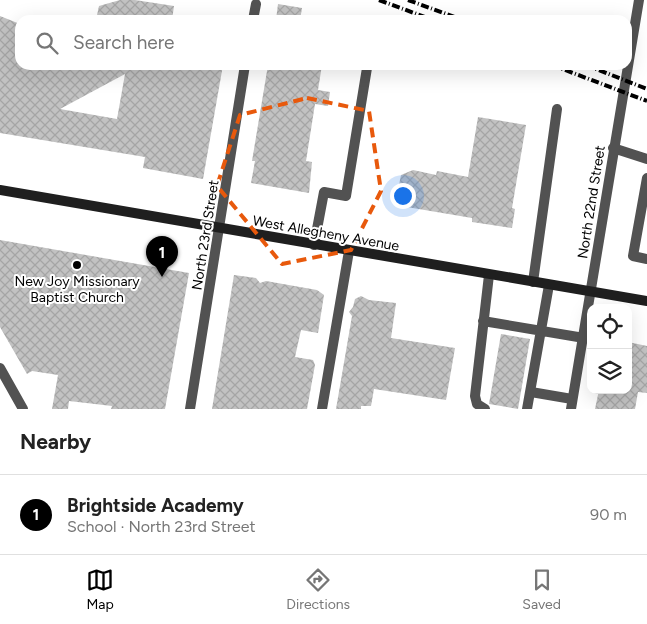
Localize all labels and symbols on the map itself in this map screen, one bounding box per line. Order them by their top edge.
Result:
street label: North 22nd Street [574,144,609,260]
street label: North 23rd Street [188,179,223,291]
your location [390,183,416,209]
street label: West Allegheny Avenue [251,212,401,255]
pin: 1 [146,236,178,277]
marker: New Joy Missionary Baptist Church [71,259,83,271]
place label: New Joy Missionary Baptist Church [14,273,140,306]

